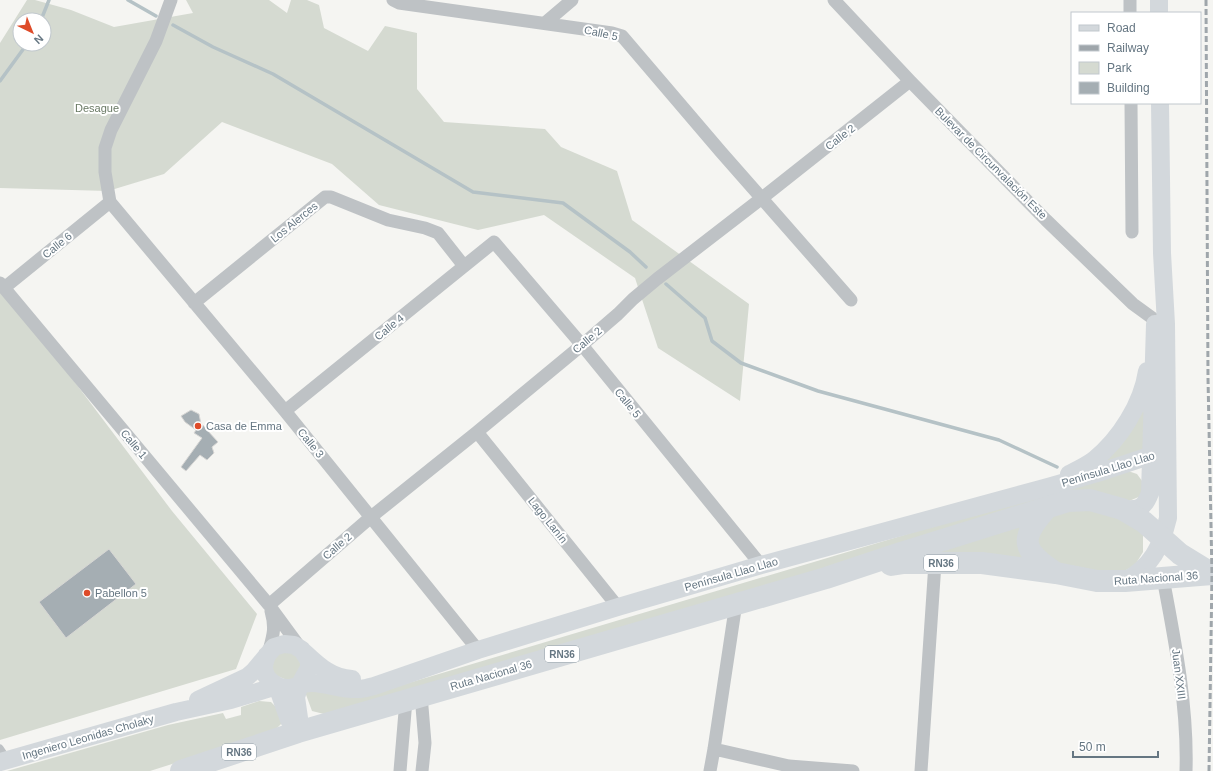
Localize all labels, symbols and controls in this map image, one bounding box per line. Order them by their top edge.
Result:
north arrow [12,12,52,52]
legend [1071,12,1201,104]
text: Road [1107,21,1136,35]
street label: Calle 5 [583,24,619,42]
text: N [32,32,46,46]
text: Railway [1107,41,1149,55]
text: Park [1107,61,1133,75]
text: Building [1107,81,1150,95]
park label: Desague [75,102,119,114]
street label: Bulevar de Circunvalación Este [933,105,1049,221]
street label: Calle 2 [823,122,857,152]
street label: Los Alerces [268,199,320,245]
street label: Calle 6 [40,230,74,260]
street label: Calle 4 [372,312,406,342]
street label: Calle 2 [570,324,604,356]
street label: Calle 5 [613,386,643,420]
place label: Casa de Emma [206,420,283,432]
marker: Casa de Emma [193,421,203,431]
street label: Calle 3 [296,426,326,460]
street label: Calle 1 [118,427,150,461]
street label: Península Llao Llao [1060,449,1156,489]
street label: Lago Lanín [526,495,570,545]
street label: Calle 2 [320,530,354,562]
street label: Península Llao Llao [683,555,779,593]
road number: RN36 [924,555,958,571]
street label: Ruta Nacional 36 [1113,569,1199,587]
place label: Pabellon 5 [95,587,147,599]
marker: Pabellon 5 [82,588,92,598]
road number: RN36 [545,646,579,662]
street label: Juan XXIII [1170,648,1188,700]
street label: Ruta Nacional 36 [449,658,533,692]
street label: Ingeniero Leonidas Cholaky [21,712,156,762]
scale bar [1073,733,1158,759]
text: 50 m [1079,740,1106,754]
road number: RN36 [222,744,256,760]

